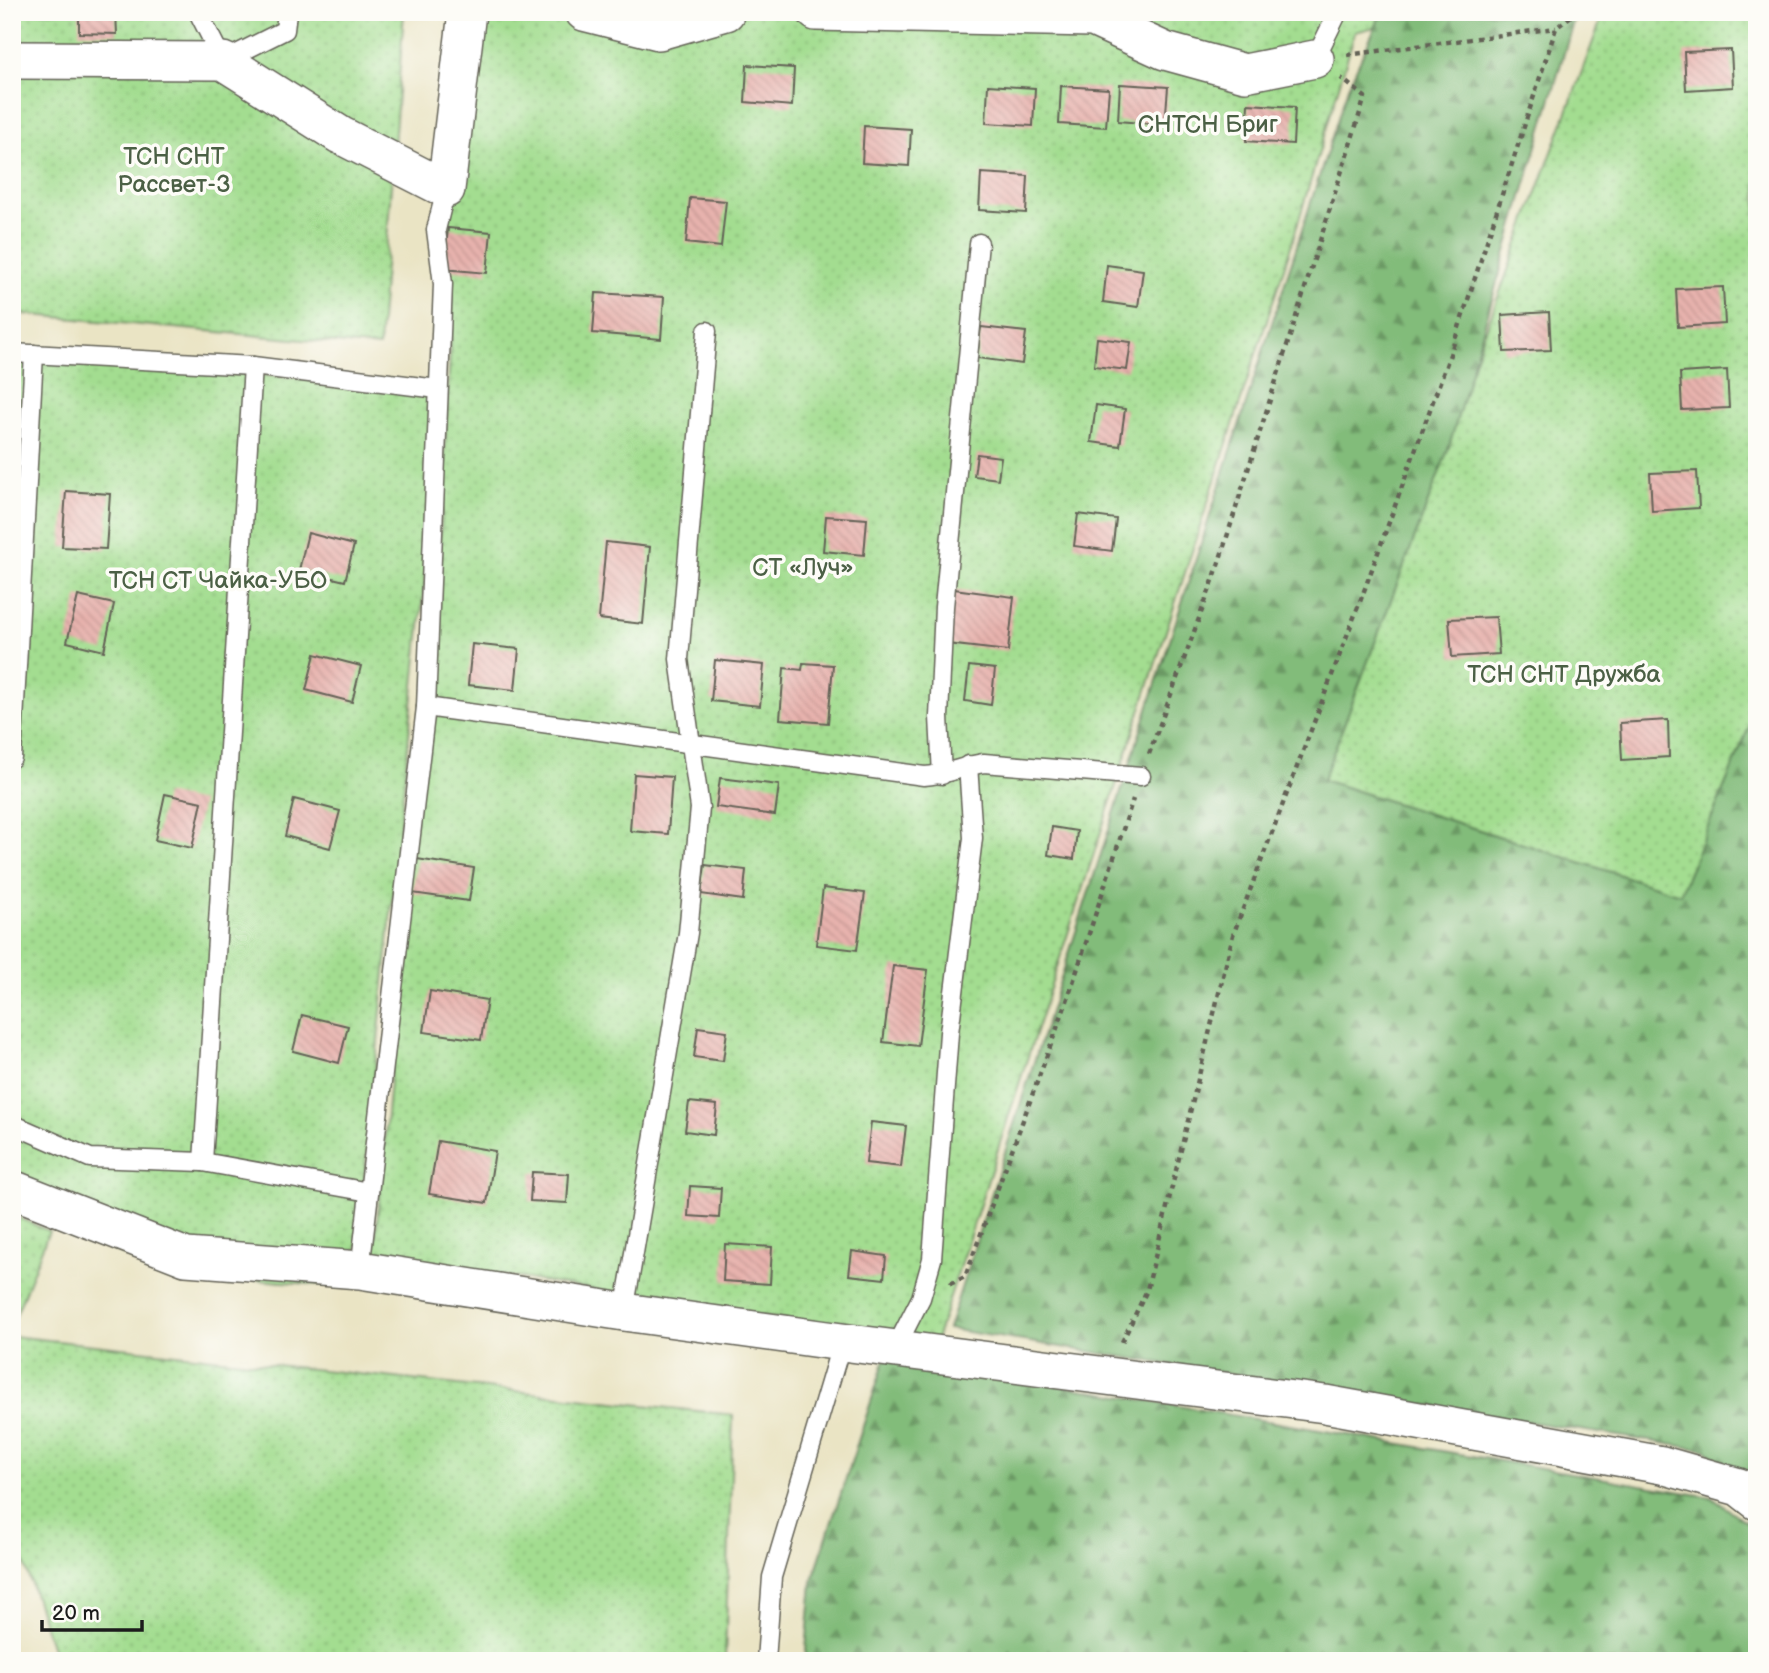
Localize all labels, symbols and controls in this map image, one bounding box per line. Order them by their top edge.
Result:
park label: СНТСН Бриг [1138,110,1278,139]
park label: ТСН СНТ Рассвет-3 [117,142,231,199]
park label: СТ «Луч» [752,553,854,582]
park label: ТСН СТ Чайка-УБО [109,566,327,595]
park label: ТСН СНТ Дружба [1467,660,1661,689]
scale bar [42,1589,142,1633]
text: 20 m [52,1601,100,1626]

